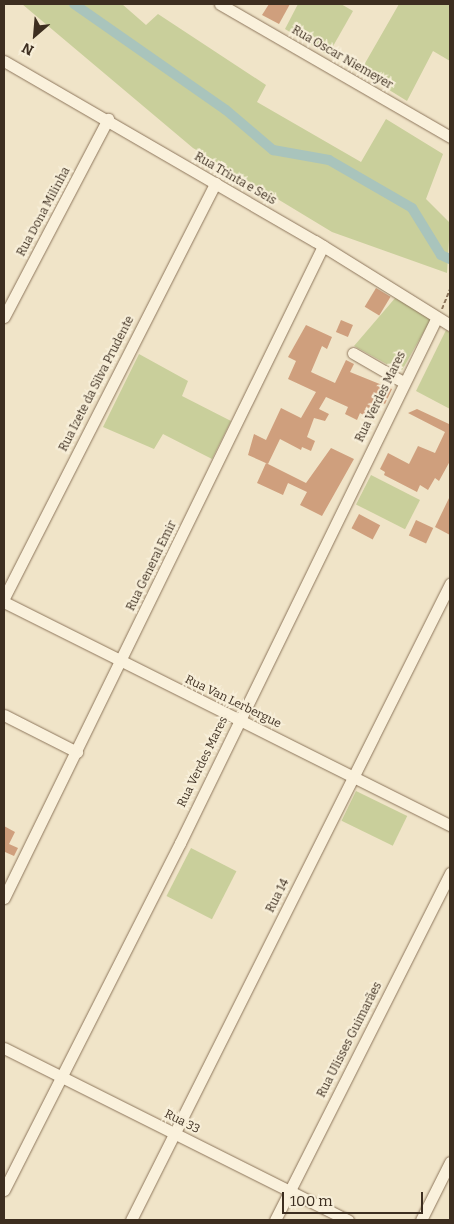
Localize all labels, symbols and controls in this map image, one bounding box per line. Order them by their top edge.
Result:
north arrow [10,10,60,60]
street label: Rua Oscar Niemeyer [289,23,395,93]
text: N [19,39,37,59]
street label: Rua Trinta e Seis [191,150,279,208]
street label: Rua Dona Milinha [14,165,74,259]
street label: Rua Izete da Silva Prudente [57,314,137,454]
street label: Rua Verdes Mares [353,349,409,445]
street label: Rua General Emir [124,519,180,613]
street label: Rua Van Lerbergue [182,672,284,732]
street label: Rua Verdes Mares [175,714,231,810]
street label: Rua 14 [263,877,293,915]
street label: Rua Ulisses Guimarães [315,980,385,1100]
street label: Rua 33 [162,1107,202,1137]
scale bar [284,1182,425,1214]
text: 100 m [290,1192,333,1210]

